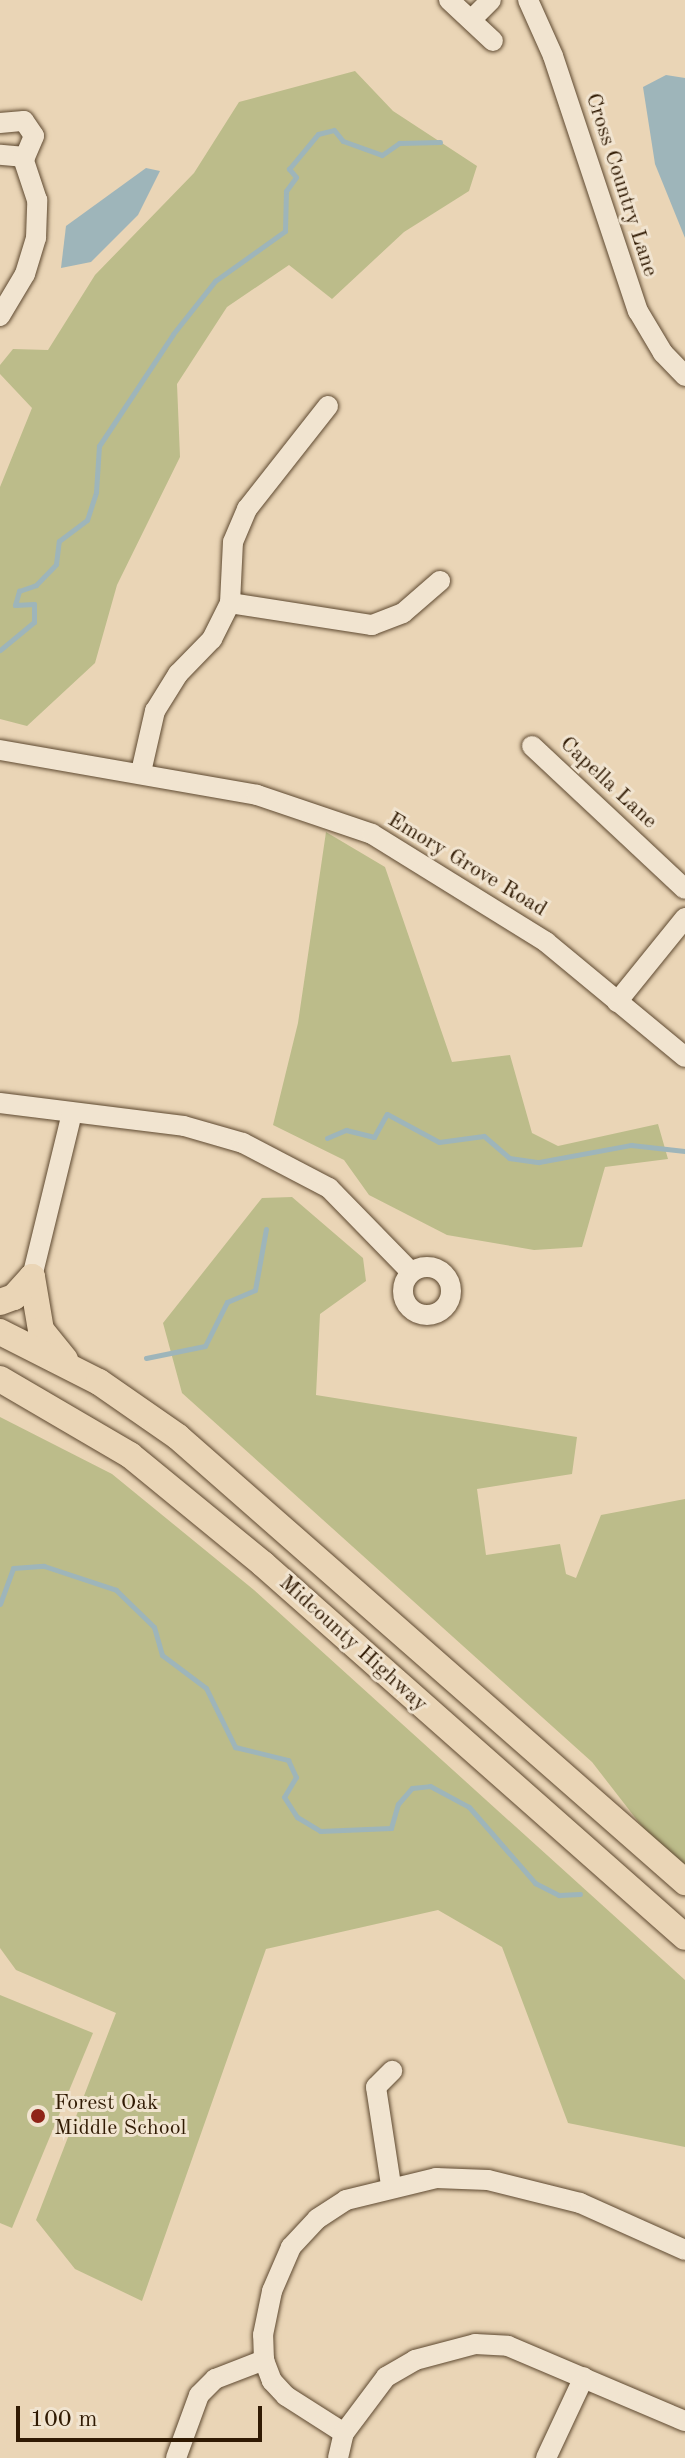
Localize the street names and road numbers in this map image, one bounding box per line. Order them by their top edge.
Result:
street label: Cross Country Lane [579,90,663,280]
street label: Capella Lane [554,731,662,835]
street label: Emory Grove Road [383,807,551,923]
street label: Midcounty Highway [273,1570,433,1718]

